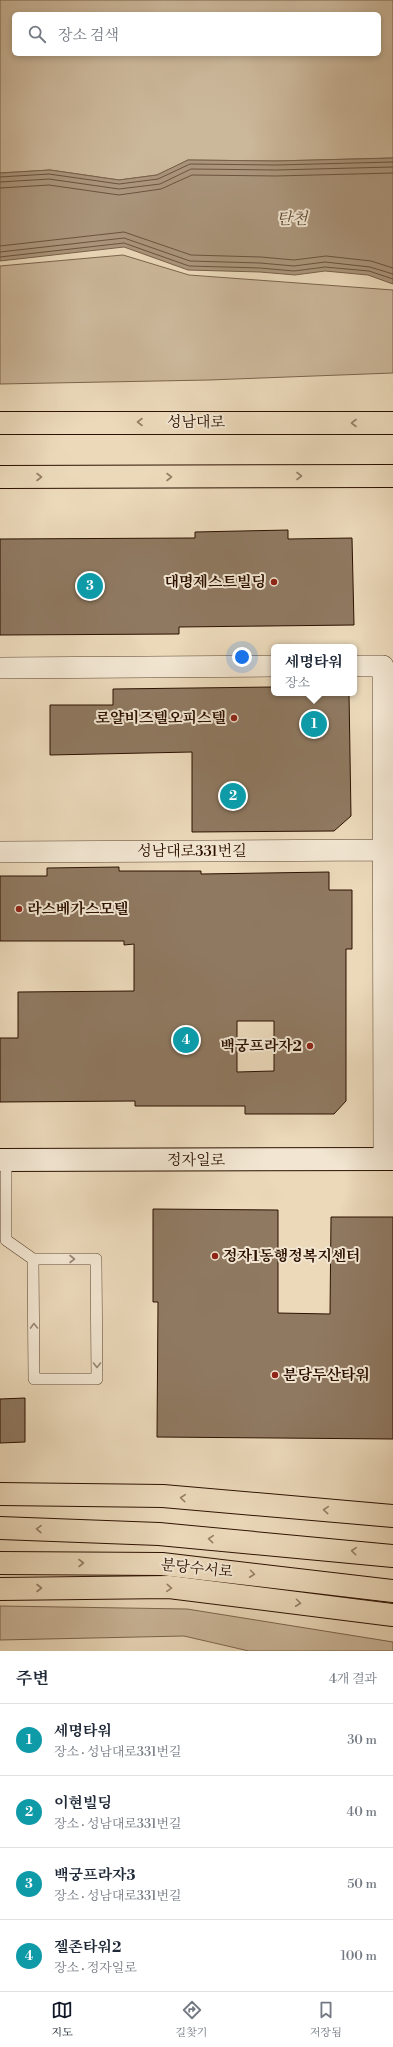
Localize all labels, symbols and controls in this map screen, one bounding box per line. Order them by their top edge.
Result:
search box [12,12,381,56]
icon: search [26,23,48,45]
text: 장소 검색 [58,26,119,45]
water label: 탄천 [277,209,309,229]
street label: 성남대로 [167,413,225,432]
one-way arrow [137,418,143,426]
one-way arrow [351,419,357,427]
one-way arrow [296,472,302,480]
one-way arrow [36,473,42,481]
one-way arrow [166,473,172,481]
pin: 3 [77,571,103,601]
place label: 대명제스트빌딩 [165,573,266,592]
marker: 대명제스트빌딩 [269,577,279,587]
popup [271,644,357,696]
your location [232,647,252,667]
text: 세명타워 [285,653,343,672]
text: 장소 [285,675,310,691]
place label: 로얄비즈텔오피스텔 [96,709,226,728]
pin: 1 [301,709,327,739]
marker: 로얄비즈텔오피스텔 [229,713,239,723]
pin: 2 [220,781,246,811]
street label: 성남대로331번길 [137,842,247,861]
place label: 라스베가스모텔 [27,900,128,919]
marker: 라스베가스모텔 [14,904,24,914]
pin: 4 [173,1025,199,1055]
place label: 백궁프라자2 [220,1037,302,1056]
marker: 백궁프라자2 [305,1041,315,1051]
street label: 정자일로 [167,1151,225,1170]
place label: 정자1동행정복지센터 [223,1247,361,1266]
marker: 정자1동행정복지센터 [210,1251,220,1261]
one-way arrow [69,1255,75,1263]
one-way arrow [30,1323,38,1329]
one-way arrow [93,1362,101,1368]
place label: 분당두산타워 [283,1366,370,1385]
marker: 분당두산타워 [270,1370,280,1380]
one-way arrow [180,1493,186,1502]
one-way arrow [323,1506,329,1515]
one-way arrow [36,1525,42,1534]
one-way arrow [208,1534,214,1543]
one-way arrow [351,1547,357,1556]
street label: 분당수서로 [160,1555,234,1582]
one-way arrow [78,1559,84,1567]
one-way arrow [249,1569,255,1578]
one-way arrow [166,1583,172,1592]
one-way arrow [36,1584,42,1592]
one-way arrow [295,1598,301,1607]
text: 주변 [16,1668,49,1690]
text: 4개 결과 [329,1671,377,1687]
text: 세명타워 [54,1722,112,1741]
text: 1 [26,1732,32,1748]
text: 30 m [347,1732,377,1748]
text: 장소 · 성남대로331번길 [54,1744,182,1760]
text: 이현빌딩 [54,1794,112,1813]
text: 2 [25,1804,33,1820]
text: 40 m [347,1804,377,1820]
text: 장소 · 성남대로331번길 [54,1816,182,1832]
text: 백궁프라자3 [54,1866,135,1885]
text: 3 [25,1876,33,1892]
text: 50 m [347,1876,377,1892]
text: 장소 · 성남대로331번길 [54,1888,182,1904]
text: 젤존타워2 [54,1938,121,1957]
text: 4 [25,1948,33,1964]
text: 100 m [341,1948,377,1964]
text: 장소 · 정자일로 [54,1960,137,1976]
tab: 지도 [51,1999,73,2040]
tab: 길찾기 [176,1999,208,2040]
tab: 저장됨 [310,1999,342,2040]

